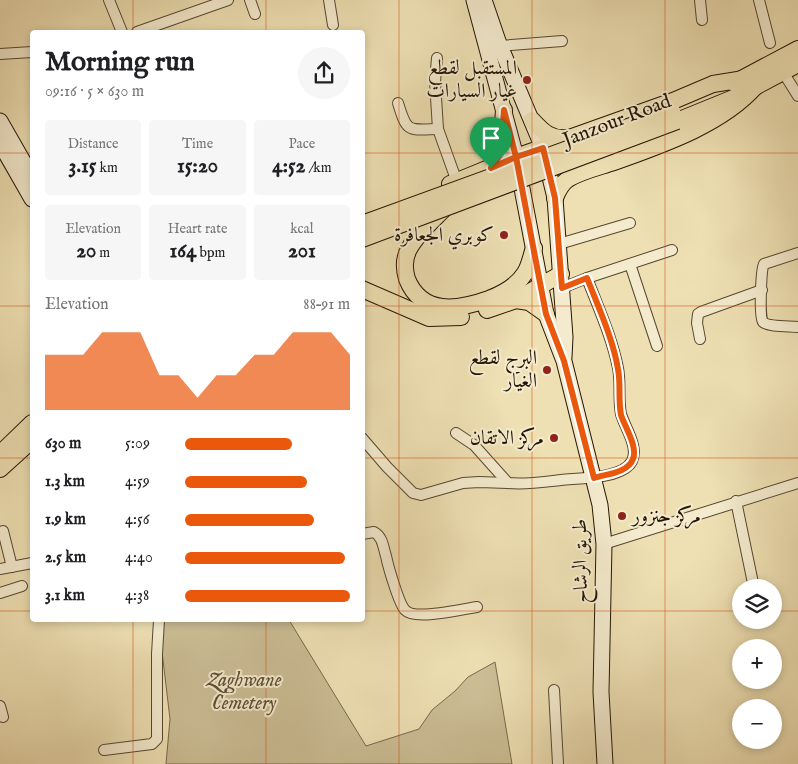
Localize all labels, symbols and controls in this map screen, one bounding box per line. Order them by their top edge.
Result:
text: Morning run [45,45,195,80]
button: share [298,47,350,99]
place label: المستقبل لقطع غيار السيارات [426,56,517,104]
marker: المستقبل لقطع غيار السيارات [521,74,533,86]
text: 09:16 · 5 × 630 m [45,82,144,102]
street label: Janzour Road [557,89,675,154]
pin [470,117,512,168]
icon: arrive [477,124,505,152]
text: Distance [68,135,118,153]
text: Time [182,135,213,153]
text: Pace [289,135,315,153]
text: 3.15 [69,153,96,180]
text: 15:20 [177,153,218,180]
text: 4:52 [272,153,305,180]
text: km [96,159,118,177]
text: /km [305,159,332,177]
text: Elevation [65,220,121,238]
text: Heart rate [168,220,227,238]
text: kcal [290,220,314,238]
place label: كوبري الجعافرة [394,223,494,250]
marker: كوبري الجعافرة [498,229,510,241]
text: 20 [76,238,96,265]
text: 164 [170,238,197,265]
text: 201 [288,238,316,265]
text: m [96,244,110,262]
text: bpm [197,244,225,262]
text: Elevation [45,295,108,315]
text: 88–91 m [303,295,350,315]
place label: البرج لقطع الغيار [469,346,537,394]
marker: البرج لقطع الغيار [541,364,553,376]
place label: مركز الاتقان [470,426,544,451]
marker: مركز الاتقان [548,432,560,444]
text: 630 m [45,434,81,454]
text: 5:09 [125,434,150,454]
text: 1.3 km [45,472,85,492]
text: 4:59 [125,472,150,492]
place label: مركز جنزور [630,504,701,529]
text: 1.9 km [45,510,86,530]
text: 4:56 [125,510,150,530]
marker: مركز جنزور [616,510,628,522]
street label: طريق الرشاح [568,518,598,604]
text: 2.5 km [45,548,86,568]
text: 4:40 [125,548,153,568]
map controls [732,579,782,749]
button: layers [732,579,782,629]
text: 3.1 km [45,586,85,606]
text: 4:38 [125,586,149,606]
button: + [732,639,782,689]
park label: Zaghwane Cemetery [205,668,282,716]
button: − [732,699,782,749]

